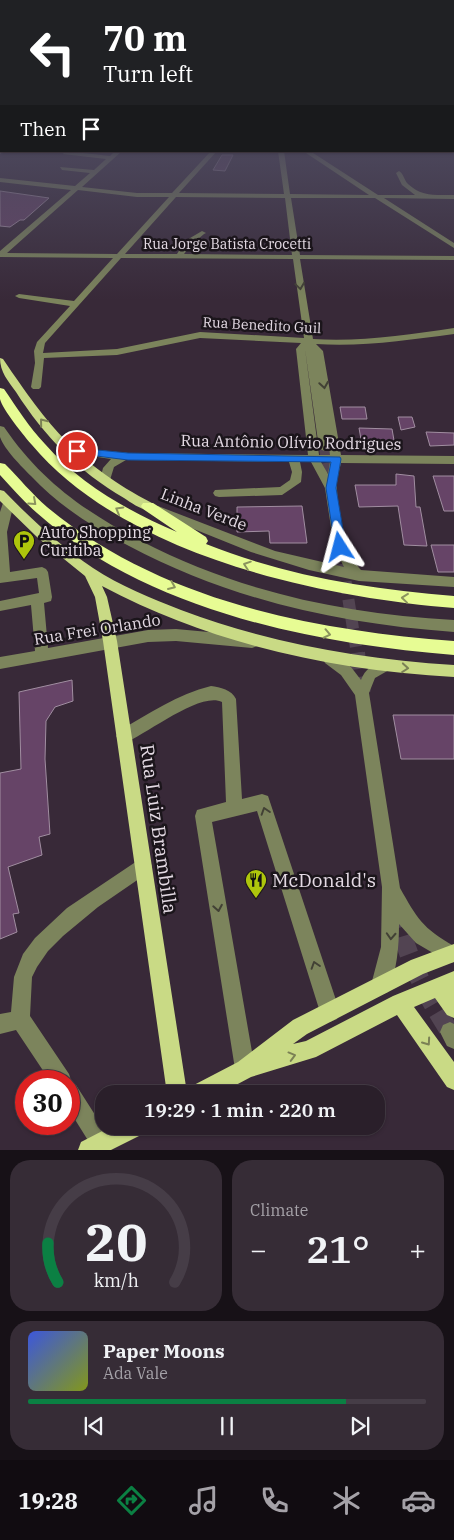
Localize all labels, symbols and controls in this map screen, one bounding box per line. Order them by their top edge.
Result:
text: 70 m [103,15,187,61]
icon: left [20,20,85,85]
text: Turn left [103,59,193,88]
icon: arrive [77,115,105,143]
text: Then [20,117,67,141]
street label: Rua Jorge Batista Crocetti [143,235,311,253]
one-way arrow [295,282,305,290]
street label: Rua Benedito Guil [202,313,322,337]
one-way arrow [319,381,329,390]
one-way arrow [40,419,48,428]
pin [56,430,98,472]
street label: Rua Antônio Olívio Rodrigues [180,430,402,454]
icon: arrive [63,437,91,465]
street label: Linha Verde [158,483,250,535]
one-way arrow [28,497,37,506]
one-way arrow [115,506,124,516]
position arrow [313,520,365,572]
place label: Auto Shopping Curitiba [40,522,151,560]
parking icon: Auto Shopping Curitiba [12,529,36,560]
one-way arrow [243,561,252,571]
one-way arrow [167,581,175,591]
one-way arrow [401,593,409,604]
street label: Rua Frei Orlando [32,609,162,649]
one-way arrow [322,628,331,639]
one-way arrow [401,662,409,673]
street label: Rua Luiz Brambilla [135,743,183,915]
one-way arrow [260,807,270,815]
restaurant icon: McDonald's [244,868,268,899]
place label: McDonald's [272,868,376,892]
one-way arrow [213,903,223,912]
one-way arrow [385,932,396,940]
one-way arrow [310,962,320,970]
one-way arrow [421,1036,430,1046]
one-way arrow [288,1051,296,1061]
speed limit sign: 30 [15,1070,80,1135]
text: 19:29 · 1 min · 220 m [144,1098,336,1122]
text: Climate [250,1200,308,1220]
text: 20 [85,1208,147,1275]
text: 21° [306,1224,370,1273]
text: − [250,1231,267,1268]
text: + [409,1231,426,1268]
text: km/h [93,1269,139,1292]
text: Paper Moons [103,1339,225,1363]
text: Ada Vale [103,1363,168,1383]
icon: previous [80,1412,108,1440]
icon: pause [213,1412,241,1440]
icon: next [346,1412,374,1440]
icon: directions [114,1483,149,1518]
icon: music [186,1483,221,1518]
icon: phone [257,1483,292,1518]
icon: climate [329,1483,364,1518]
icon: car [401,1483,436,1518]
text: 19:28 [18,1486,78,1515]

